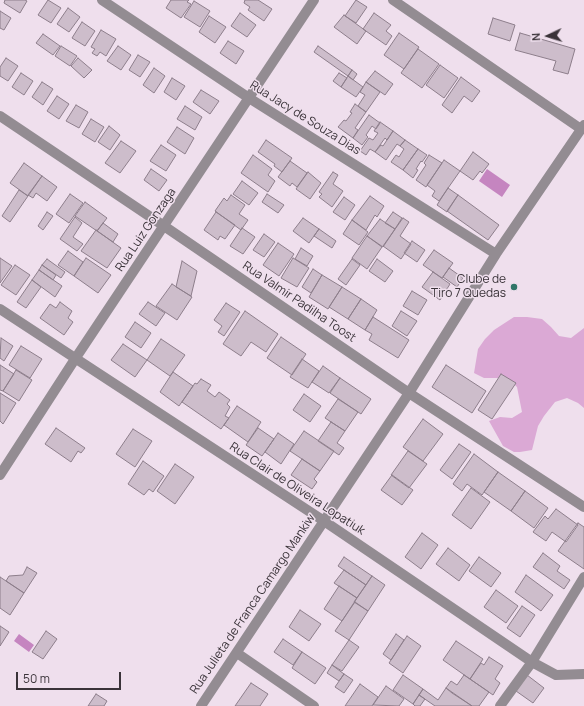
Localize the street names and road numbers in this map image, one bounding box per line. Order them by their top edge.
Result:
street label: Rua Jacy de Souza Dias [247,78,363,158]
street label: Rua Luiz Gonzaga [113,185,179,275]
street label: Rua Valmir Padilha Toost [240,259,358,345]
street label: Rua Clair de Oliveira Lopatiuk [227,440,367,538]
street label: Rua Julieta de Franca Camargo Mankiw [187,511,319,697]

